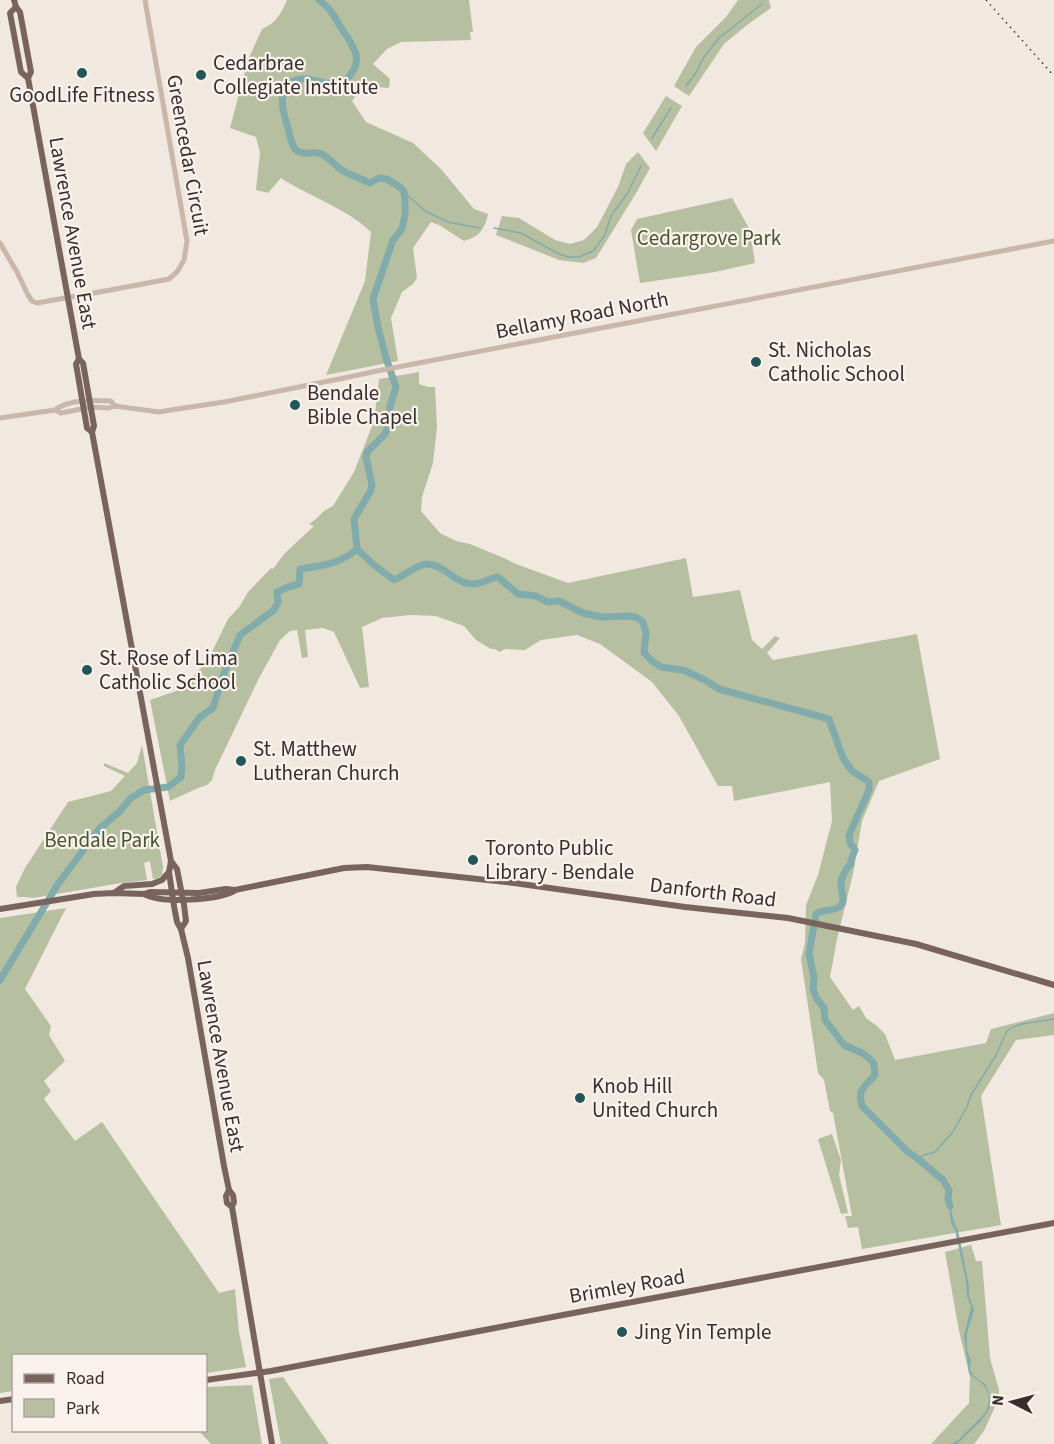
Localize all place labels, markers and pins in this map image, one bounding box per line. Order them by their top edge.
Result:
place label: Cedarbrae Collegiate Institute [213,48,378,102]
marker: GoodLife Fitness [75,66,89,80]
marker: Cedarbrae Collegiate Institute [194,68,208,82]
place label: GoodLife Fitness [9,80,155,110]
place label: St. Nicholas Catholic School [768,335,905,389]
marker: St. Nicholas Catholic School [749,355,763,369]
place label: Bendale Bible Chapel [307,378,418,432]
marker: Bendale Bible Chapel [288,398,302,412]
place label: St. Rose of Lima Catholic School [99,643,238,697]
marker: St. Rose of Lima Catholic School [80,663,94,677]
place label: St. Matthew Lutheran Church [253,734,399,788]
marker: St. Matthew Lutheran Church [234,754,248,768]
place label: Toronto Public Library - Bendale [485,833,634,887]
marker: Toronto Public Library - Bendale [466,853,480,867]
place label: Knob Hill United Church [592,1071,718,1125]
marker: Knob Hill United Church [573,1091,587,1105]
place label: Jing Yin Temple [634,1317,771,1347]
marker: Jing Yin Temple [615,1325,629,1339]

